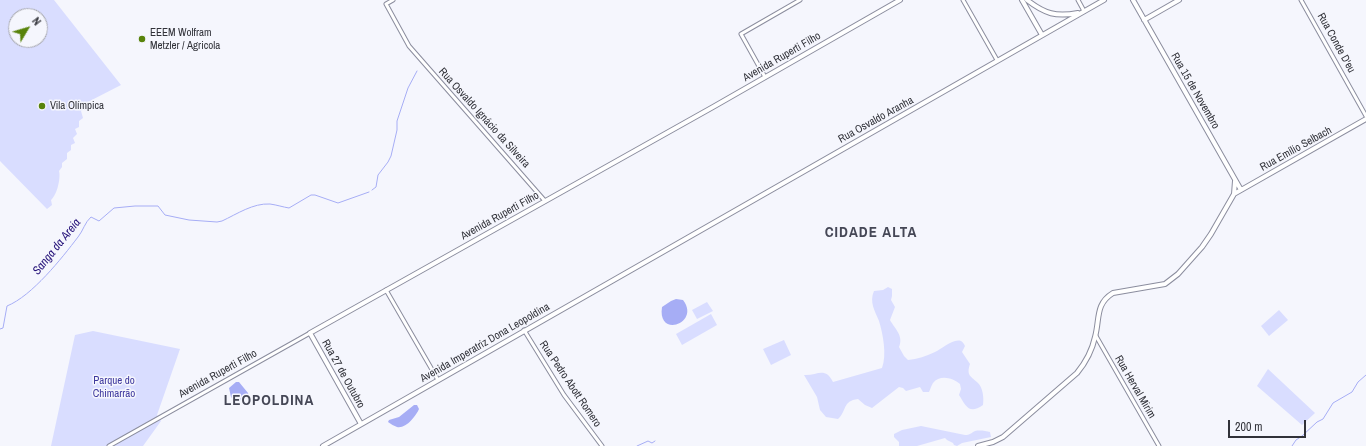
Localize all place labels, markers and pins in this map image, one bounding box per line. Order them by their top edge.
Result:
place label: EEEM Wolfram Metzler / Agricola [150,26,220,52]
marker: EEEM Wolfram Metzler / Agricola [137,34,147,44]
place label: Vila Olímpica [50,99,104,113]
marker: Vila Olímpica [37,101,47,111]

